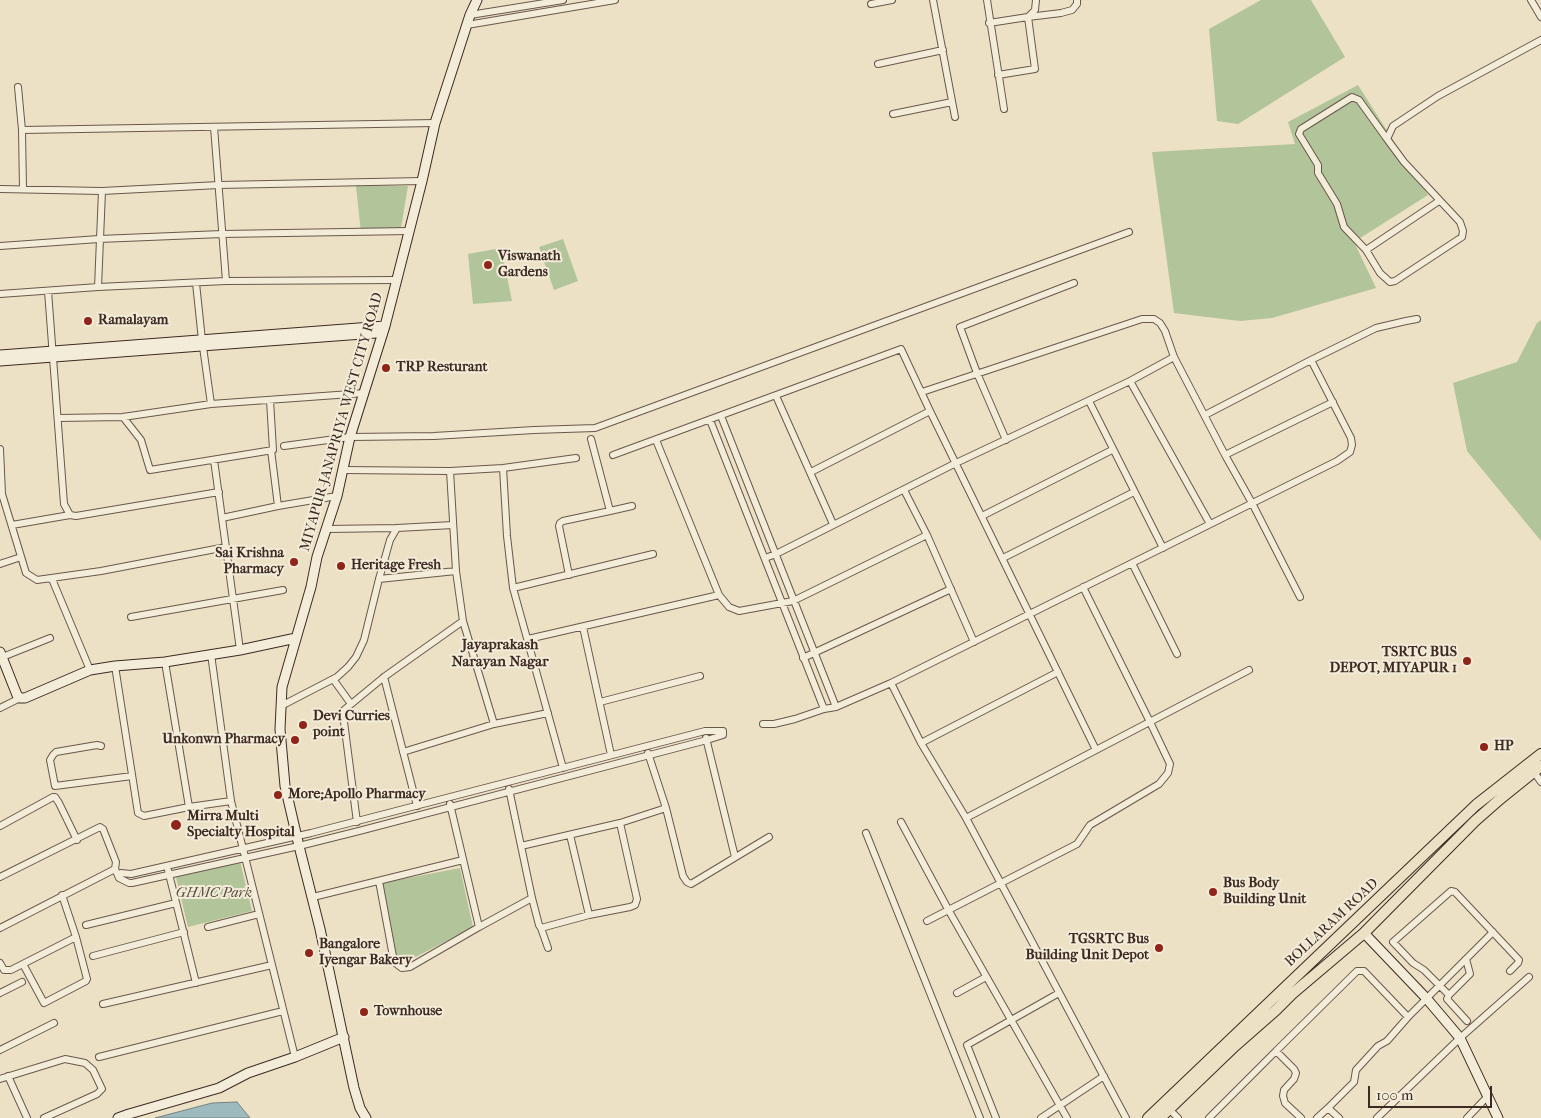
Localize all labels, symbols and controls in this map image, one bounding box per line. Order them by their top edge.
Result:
place label: Viswanath Gardens [498,249,561,282]
marker: Viswanath Gardens [482,259,494,271]
street label: MIYAPUR-JANAPRIYA WEST CITY ROAD [297,291,387,553]
place label: Ramalayam [98,313,168,329]
marker: Ramalayam [82,315,94,327]
place label: TRP Resturant [396,360,487,376]
marker: TRP Resturant [380,362,392,374]
place label: Sai Krishna Pharmacy [215,546,284,578]
marker: Sai Krishna Pharmacy [288,556,300,568]
place label: Heritage Fresh [351,558,441,574]
marker: Heritage Fresh [335,560,347,572]
district label: Jayaprakash Narayan Nagar [451,636,549,671]
place label: TSRTC BUS DEPOT, MIYAPUR 1 [1329,645,1457,678]
marker: TSRTC BUS DEPOT, MIYAPUR 1 [1461,655,1473,667]
place label: Devi Curries point [313,709,390,742]
marker: Devi Curries point [297,719,309,731]
place label: Unkonwn Pharmacy [162,732,285,748]
marker: Unkonwn Pharmacy [289,734,301,746]
place label: HP [1494,739,1514,755]
marker: HP [1478,741,1490,753]
place label: More;Apollo Pharmacy [288,787,426,803]
marker: More;Apollo Pharmacy [272,789,284,801]
place label: Mirra Multi Specialty Hospital [187,809,295,842]
marker: Mirra Multi Specialty Hospital [169,818,183,832]
street label: BOLLARAM ROAD [1282,875,1382,971]
place label: Bus Body Building Unit [1223,876,1306,909]
park label: GHMC Park [176,886,252,902]
marker: Bus Body Building Unit [1207,886,1219,898]
place label: TGSRTC Bus Building Unit Depot [1025,932,1149,964]
place label: Bangalore Iyengar Bakery [319,937,412,970]
marker: TGSRTC Bus Building Unit Depot [1153,942,1165,954]
marker: Bangalore Iyengar Bakery [303,947,315,959]
place label: Townhouse [374,1004,442,1020]
marker: Townhouse [358,1006,370,1018]
scale bar [1371,1076,1495,1108]
text: 100 m [1376,1086,1414,1104]

